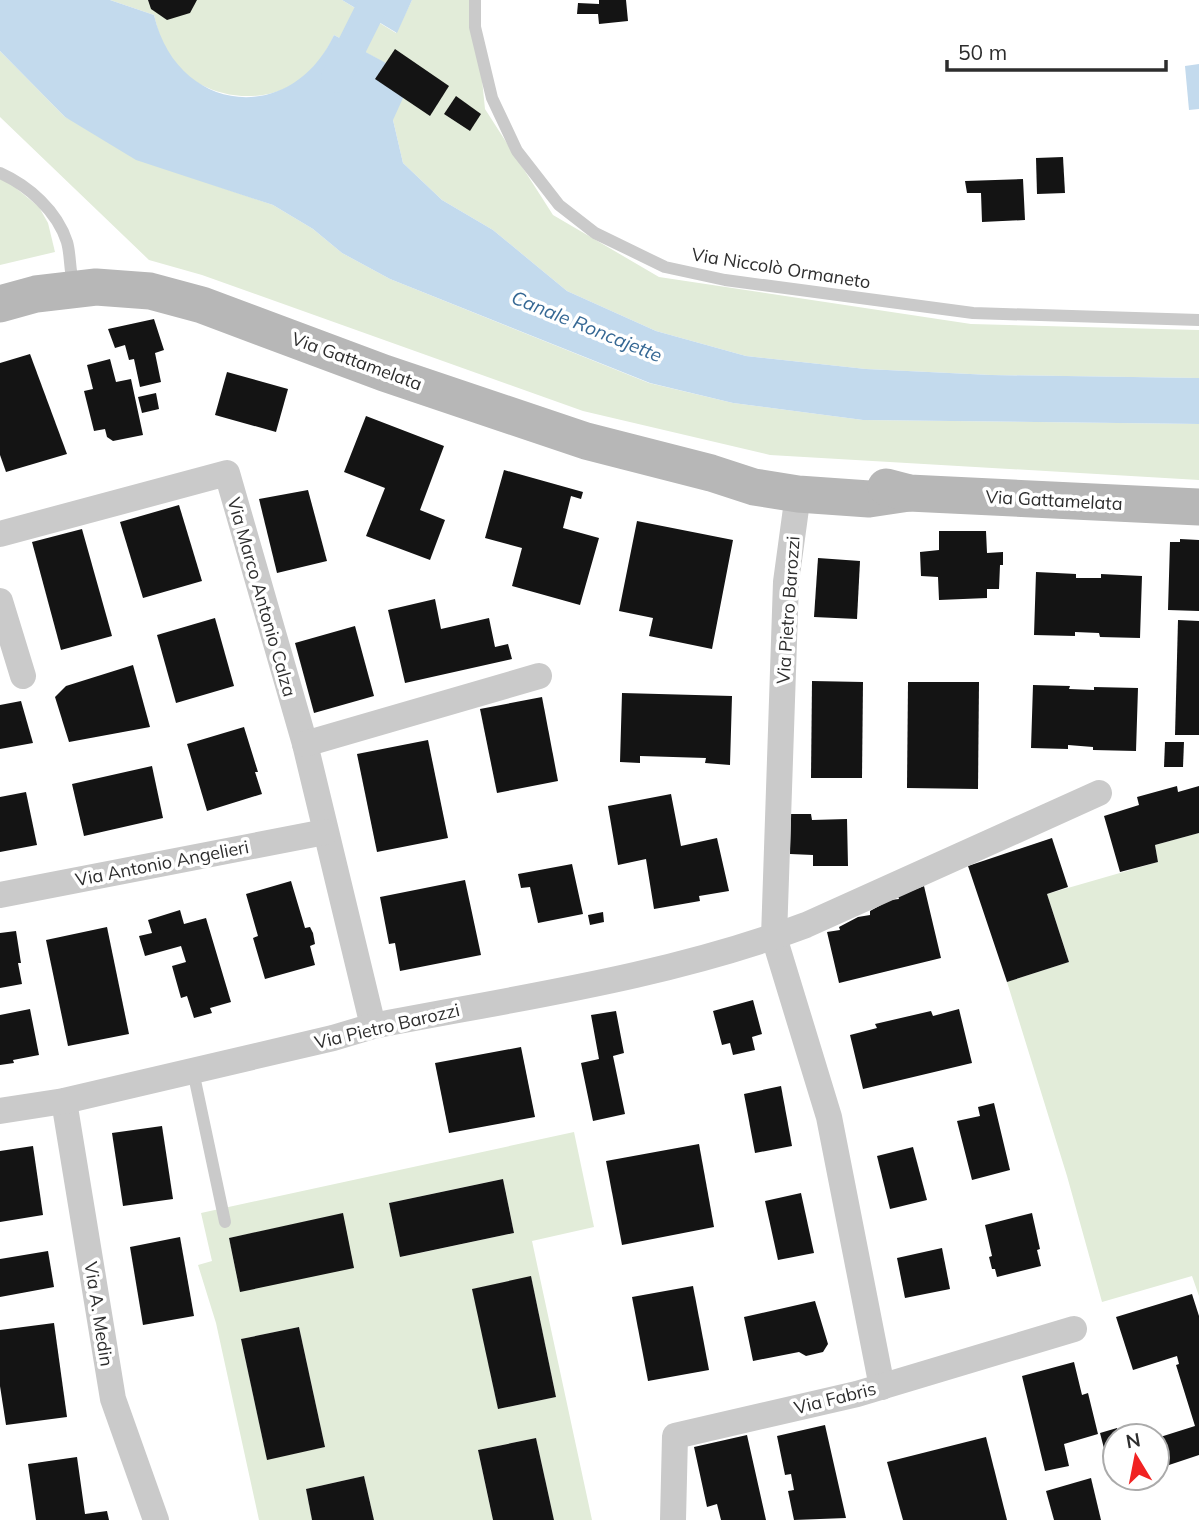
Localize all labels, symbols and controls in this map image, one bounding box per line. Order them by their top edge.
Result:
scale bar [947,28,1166,72]
text: 50 m [958,39,1007,65]
street label: Via Niccolò Ormaneto [690,242,872,294]
water label: Canale Roncajette [508,285,666,367]
street label: Via Gattamelata [289,327,425,395]
street label: Via Gattamelata [985,485,1123,515]
street label: Via Marco Antonio Calza [223,495,301,699]
street label: Via Pietro Barozzi [771,535,805,685]
street label: Via Antonio Angelieri [73,835,251,891]
street label: Via Pietro Barozzi [312,998,462,1054]
street label: Via A. Medin [79,1260,119,1368]
street label: Via Fabris [792,1377,878,1419]
north arrow [1101,1422,1171,1492]
text: N [1124,1427,1142,1453]

